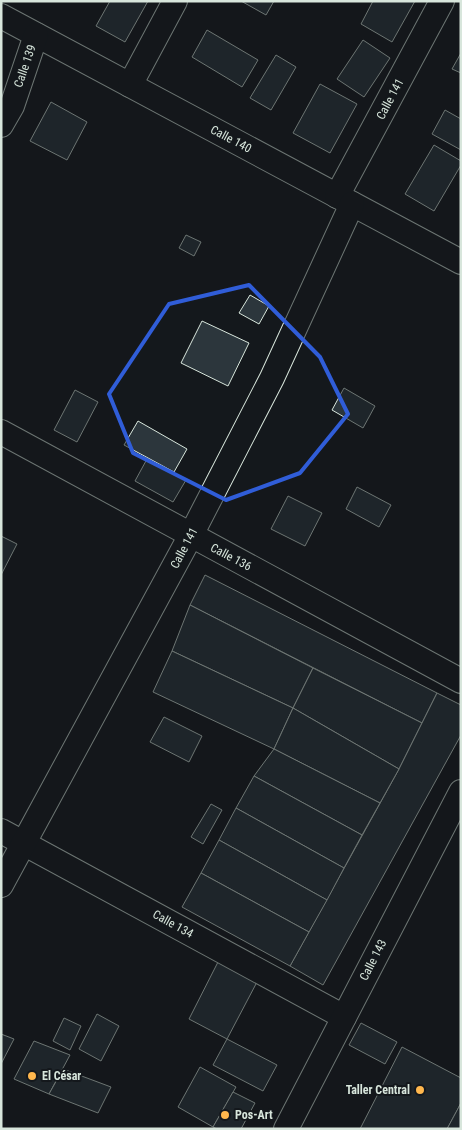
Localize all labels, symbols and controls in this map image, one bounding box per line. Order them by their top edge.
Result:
street label: Calle 139 [11,43,39,89]
street label: Calle 141 [373,76,407,122]
street label: Calle 140 [208,122,254,156]
street label: Calle 141 [167,525,201,571]
street label: Calle 136 [208,540,254,574]
street label: Calle 134 [150,907,196,941]
street label: Calle 143 [357,937,389,983]
place label: El César [42,1069,81,1083]
marker: El César [26,1070,38,1082]
place label: Taller Central [346,1083,410,1097]
marker: Taller Central [414,1084,426,1096]
place label: Pos-Art [235,1108,273,1122]
marker: Pos-Art [219,1109,231,1121]

